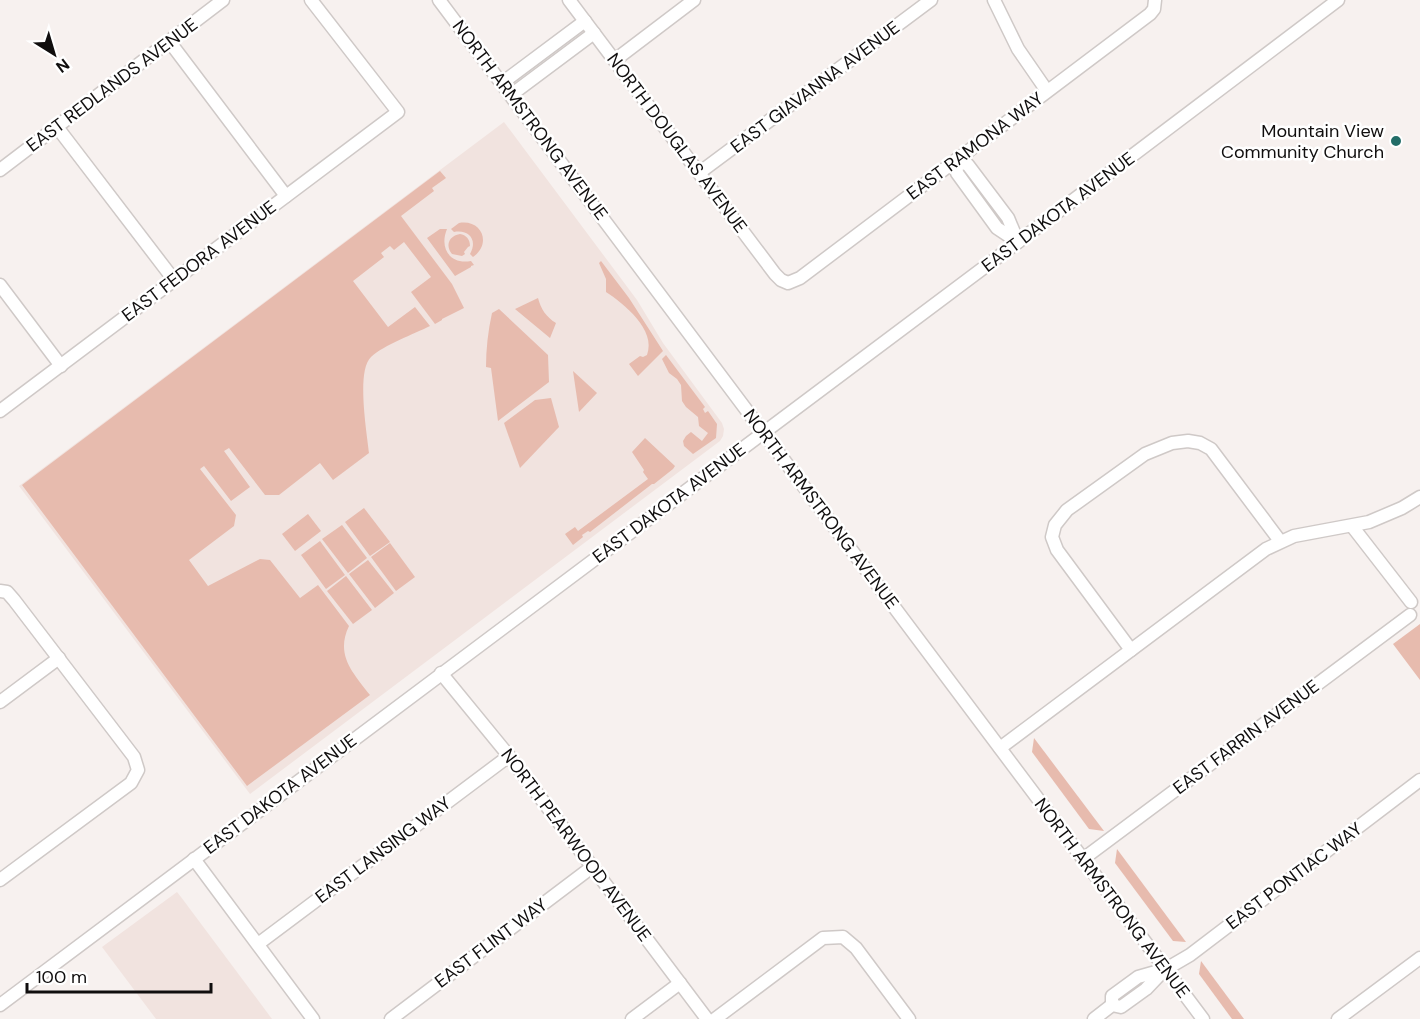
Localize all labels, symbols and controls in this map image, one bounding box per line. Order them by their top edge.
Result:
street label: EAST REDLANDS AVENUE [22,14,202,156]
street label: NORTH ARMSTRONG AVENUE [447,15,613,225]
street label: EAST GIAVANNA AVENUE [726,15,904,159]
north arrow [24,24,84,84]
street label: NORTH DOUGLAS AVENUE [601,48,753,238]
street label: EAST RAMONA WAY [902,86,1049,205]
place label: Mountain View Community Church [1221,119,1384,164]
marker: Mountain View Community Church [1389,134,1403,148]
street label: EAST DAKOTA AVENUE [977,146,1139,278]
street label: EAST FEDORA AVENUE [117,195,281,327]
street label: NORTH ARMSTRONG AVENUE [738,404,904,614]
street label: EAST DAKOTA AVENUE [588,437,750,569]
street label: EAST FARRIN AVENUE [1168,674,1324,800]
street label: EAST DAKOTA AVENUE [199,728,361,860]
street label: NORTH PEARWOOD AVENUE [495,744,657,946]
street label: EAST LANSING WAY [310,791,456,909]
street label: NORTH ARMSTRONG AVENUE [1029,793,1195,1003]
street label: EAST PONTIAC WAY [1221,817,1367,935]
street label: EAST FLINT WAY [430,892,553,993]
scale bar [27,956,212,994]
text: 100 m [36,965,87,989]

